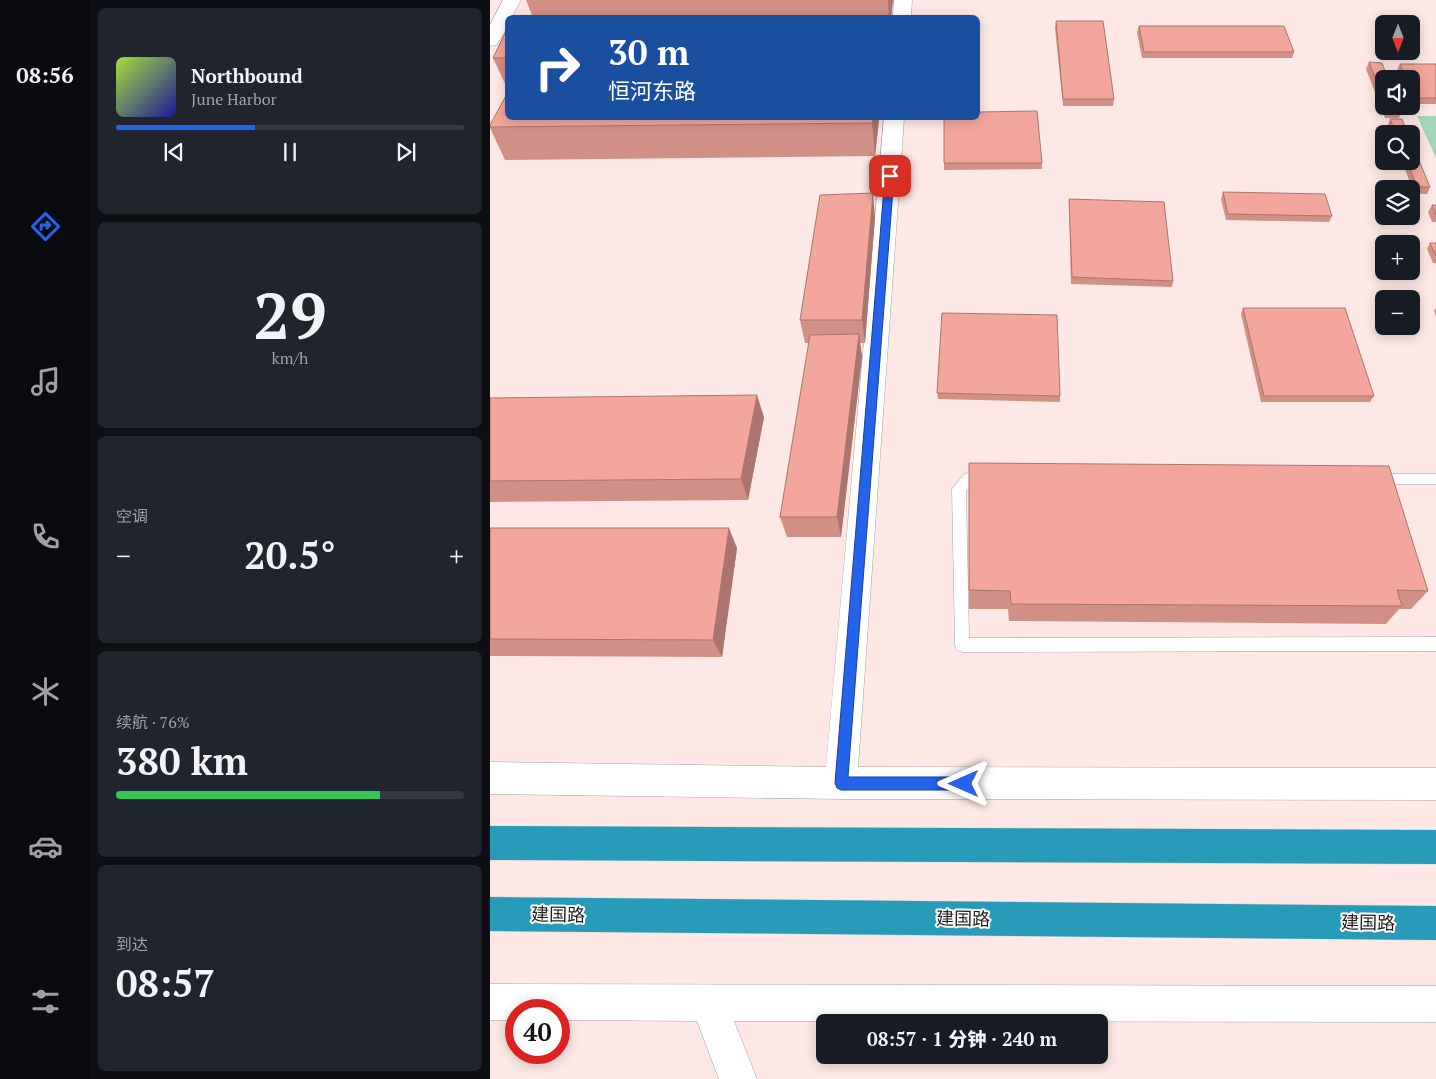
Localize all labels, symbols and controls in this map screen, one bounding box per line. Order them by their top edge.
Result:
north arrow [1375,15,1420,60]
map controls [1375,15,1420,335]
text: 30 m [608,29,689,75]
icon: right [525,35,590,100]
text: 08:56 [16,60,74,89]
text: Northbound [191,63,303,88]
button: sound [1375,70,1420,115]
text: 恒河东路 [608,76,696,105]
text: June Harbor [191,88,277,110]
button: search [1375,125,1420,170]
icon: previous [160,138,188,166]
icon: pause [276,138,304,166]
icon: next [392,138,420,166]
pin [869,155,911,197]
icon: arrive [876,162,904,190]
button: layers [1375,180,1420,225]
icon: directions [28,209,63,244]
button: + [1375,235,1420,280]
text: 29 [253,271,327,358]
button: − [1375,290,1420,335]
text: km/h [272,347,308,369]
icon: music [28,364,63,399]
text: 空调 [116,505,148,527]
icon: phone [28,519,63,554]
text: 20.5° [244,530,336,580]
text: − [116,537,131,574]
text: + [449,537,464,574]
icon: climate [28,674,63,709]
text: 续航 · 76% [116,711,190,733]
text: 380 km [116,736,248,786]
position arrow [937,757,989,809]
icon: car [28,829,63,864]
street label: 建国路 [531,902,585,926]
street label: 建国路 [936,906,990,930]
street label: 建国路 [1341,910,1395,934]
text: 到达 [116,933,148,955]
text: 08:57 [116,958,215,1008]
icon: filters [28,984,63,1019]
speed limit sign: 40 [505,999,570,1064]
text: 08:57 · 1 分钟 · 240 m [867,1026,1057,1051]

